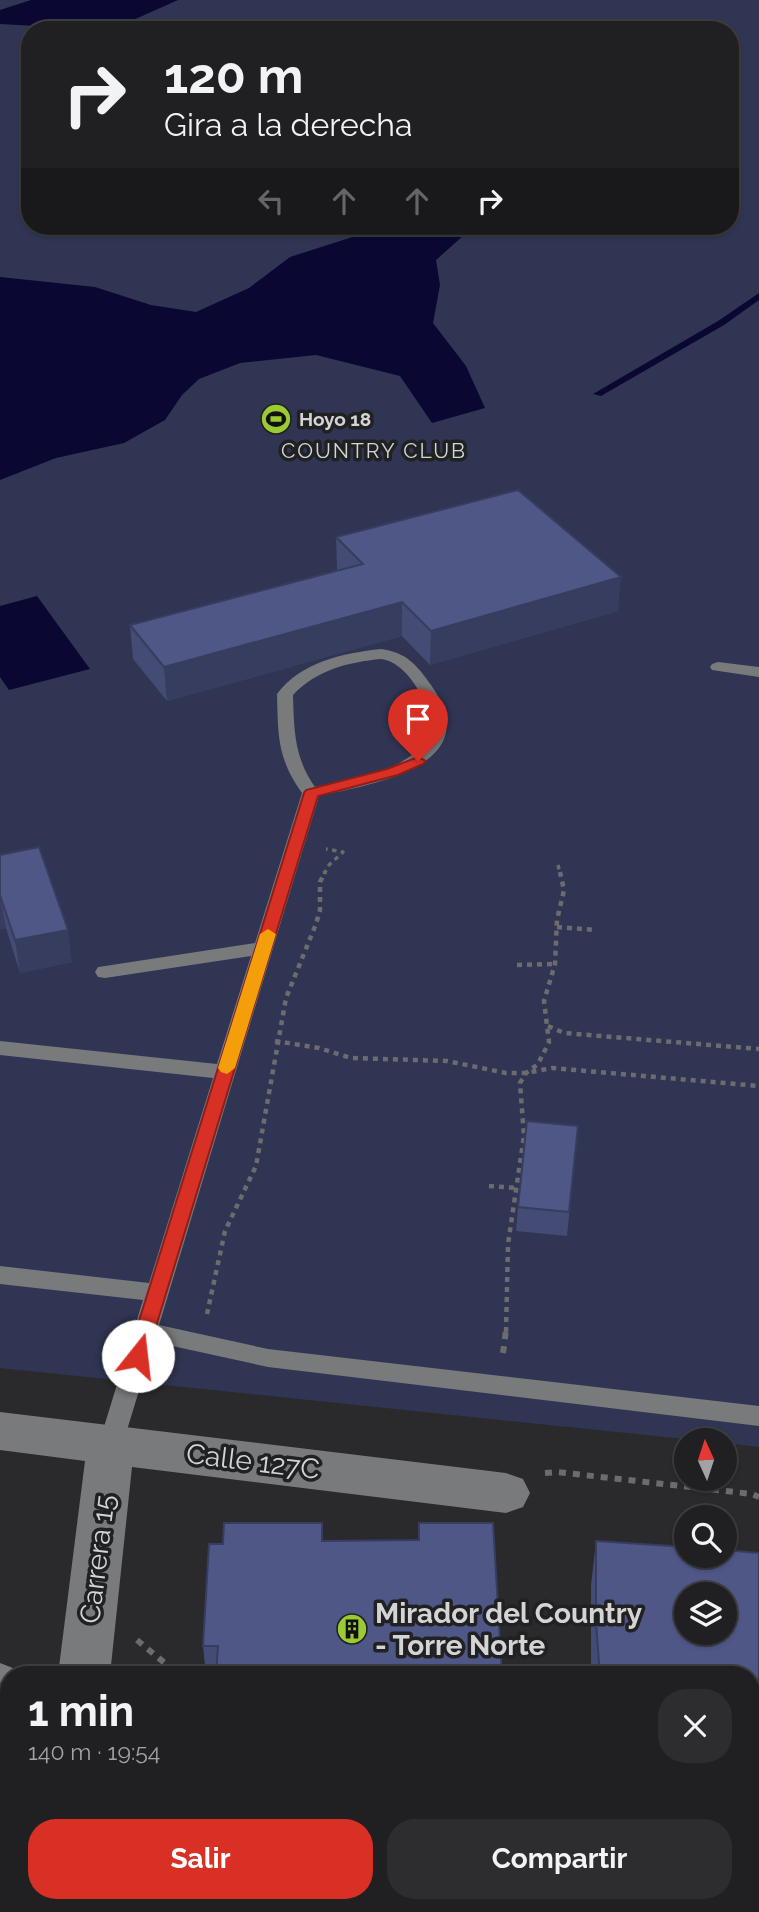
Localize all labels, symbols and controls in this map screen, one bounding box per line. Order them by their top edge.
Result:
text: 120 m [164,47,303,104]
icon: right [49,49,140,140]
text: Gira a la derecha [164,106,412,143]
icon: left [252,182,290,220]
icon: ahead [325,182,363,220]
icon: ahead [398,182,436,220]
icon: right [471,182,509,220]
sports icon: Hoyo 18 [259,402,293,436]
place label: Hoyo 18 [299,408,371,430]
district label: COUNTRY CLUB [281,438,467,463]
pin [388,689,448,761]
icon: arrive [399,700,437,738]
position arrow [101,1319,175,1393]
north arrow [674,1428,737,1491]
map controls [674,1428,737,1645]
street label: Calle 127C [184,1437,321,1486]
street label: Carrera 15 [73,1493,122,1625]
button: search [674,1505,737,1568]
button: layers [674,1582,737,1645]
place label: Mirador del Country - Torre Norte [375,1597,643,1662]
building icon: Mirador del Country - Torre Norte [335,1612,369,1646]
text: 1 min [28,1687,134,1736]
button: close [658,1689,732,1763]
text: 140 m · 19:54 [28,1738,160,1765]
button: Salir [28,1819,373,1899]
button: Compartir [387,1819,732,1899]

